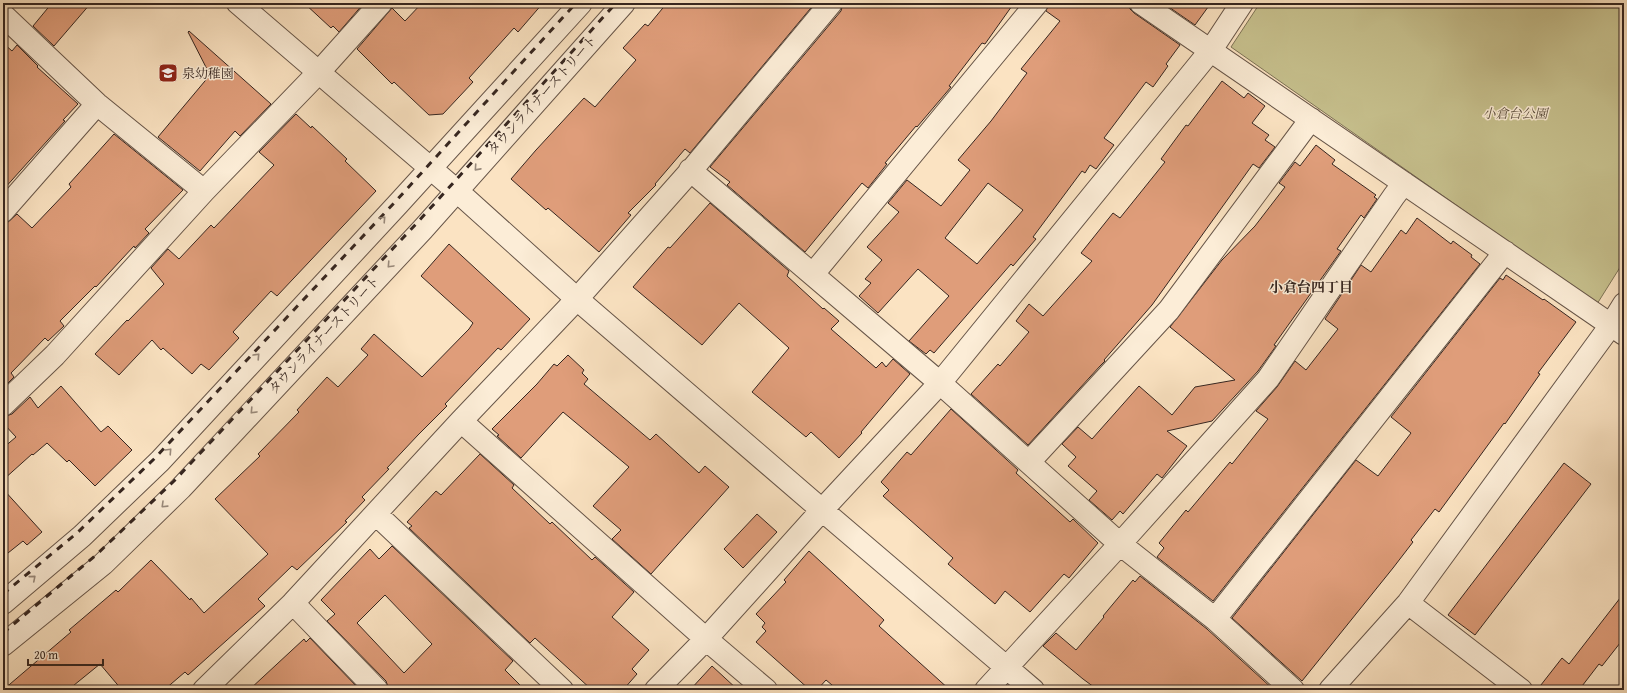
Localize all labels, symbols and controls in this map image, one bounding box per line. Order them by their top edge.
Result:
street label: タウンライナーストリート [483,31,601,159]
school or university icon: 泉幼稚園 [157,62,179,84]
place label: 泉幼稚園 [182,64,234,83]
park label: 小倉台公園 [1482,104,1549,123]
one-way arrow [475,164,482,171]
one-way arrow [379,217,386,224]
one-way arrow [387,260,394,267]
street label: タウンライナーストリート [264,272,384,398]
district label: 小倉台四丁目 [1269,277,1353,297]
one-way arrow [252,353,260,361]
one-way arrow [251,406,258,414]
one-way arrow [164,449,171,456]
one-way arrow [161,500,169,508]
one-way arrow [28,575,35,582]
scale bar [28,641,103,667]
text: 20 m [34,646,58,663]

